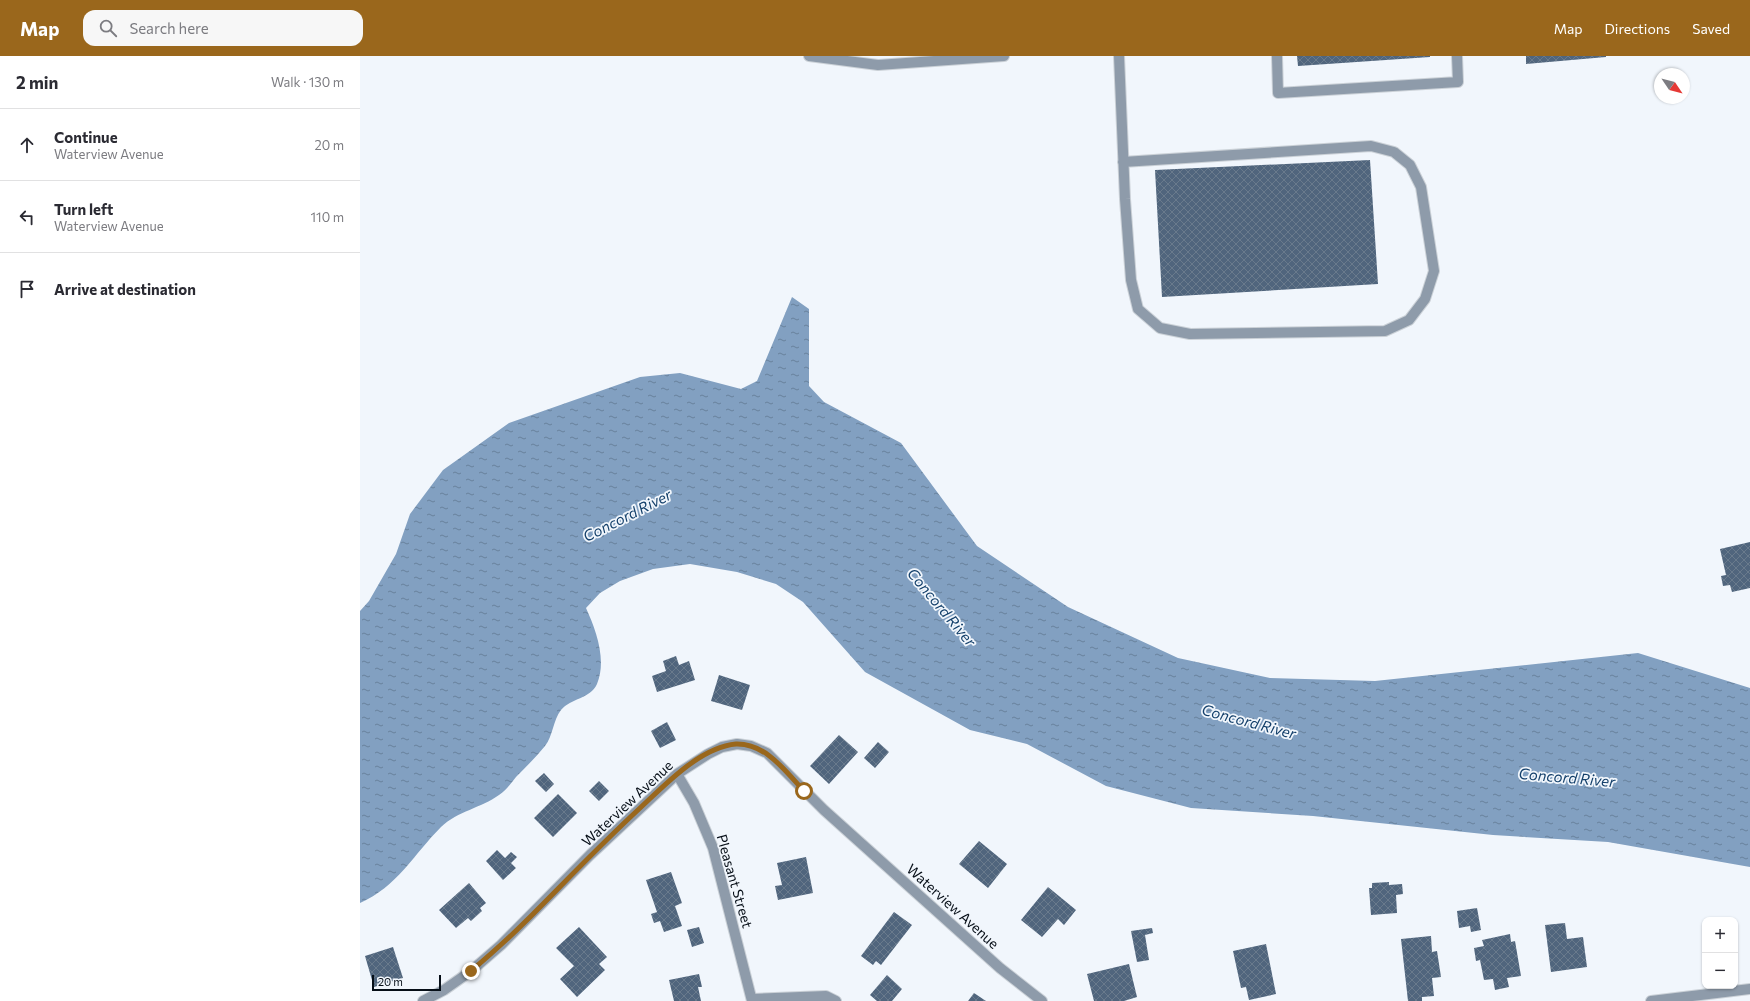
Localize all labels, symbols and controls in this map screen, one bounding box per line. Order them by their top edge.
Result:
search box [83,10,363,46]
text: Map [20,17,59,40]
icon: search [97,17,119,39]
text: Search here [129,19,209,37]
text: Map [1554,20,1583,37]
text: Directions [1605,20,1670,37]
text: Saved [1692,20,1730,37]
north arrow [1654,68,1690,104]
text: 2 min [16,72,58,93]
text: Walk · 130 m [271,74,344,90]
text: Continue [54,128,118,146]
icon: ahead [16,134,38,156]
text: 20 m [315,137,344,153]
text: Waterview Avenue [54,146,164,162]
text: Turn left [54,200,113,218]
icon: left [16,206,38,228]
text: 110 m [311,209,344,225]
text: Waterview Avenue [54,218,164,234]
icon: arrive [16,278,38,300]
text: Arrive at destination [54,280,196,298]
water label: Concord River [580,485,675,545]
water label: Concord River [904,564,981,651]
water label: Concord River [1200,700,1299,742]
street label: Waterview Avenue [578,757,676,849]
water label: Concord River [1518,764,1617,790]
route start [795,782,813,800]
street label: Pleasant Street [713,832,757,930]
street label: Waterview Avenue [903,860,1003,952]
map controls [1702,917,1738,989]
button: + [1702,917,1738,953]
button: − [1702,953,1738,989]
route end [462,962,480,980]
scale bar [372,973,441,992]
text: 20 m [378,975,403,988]

